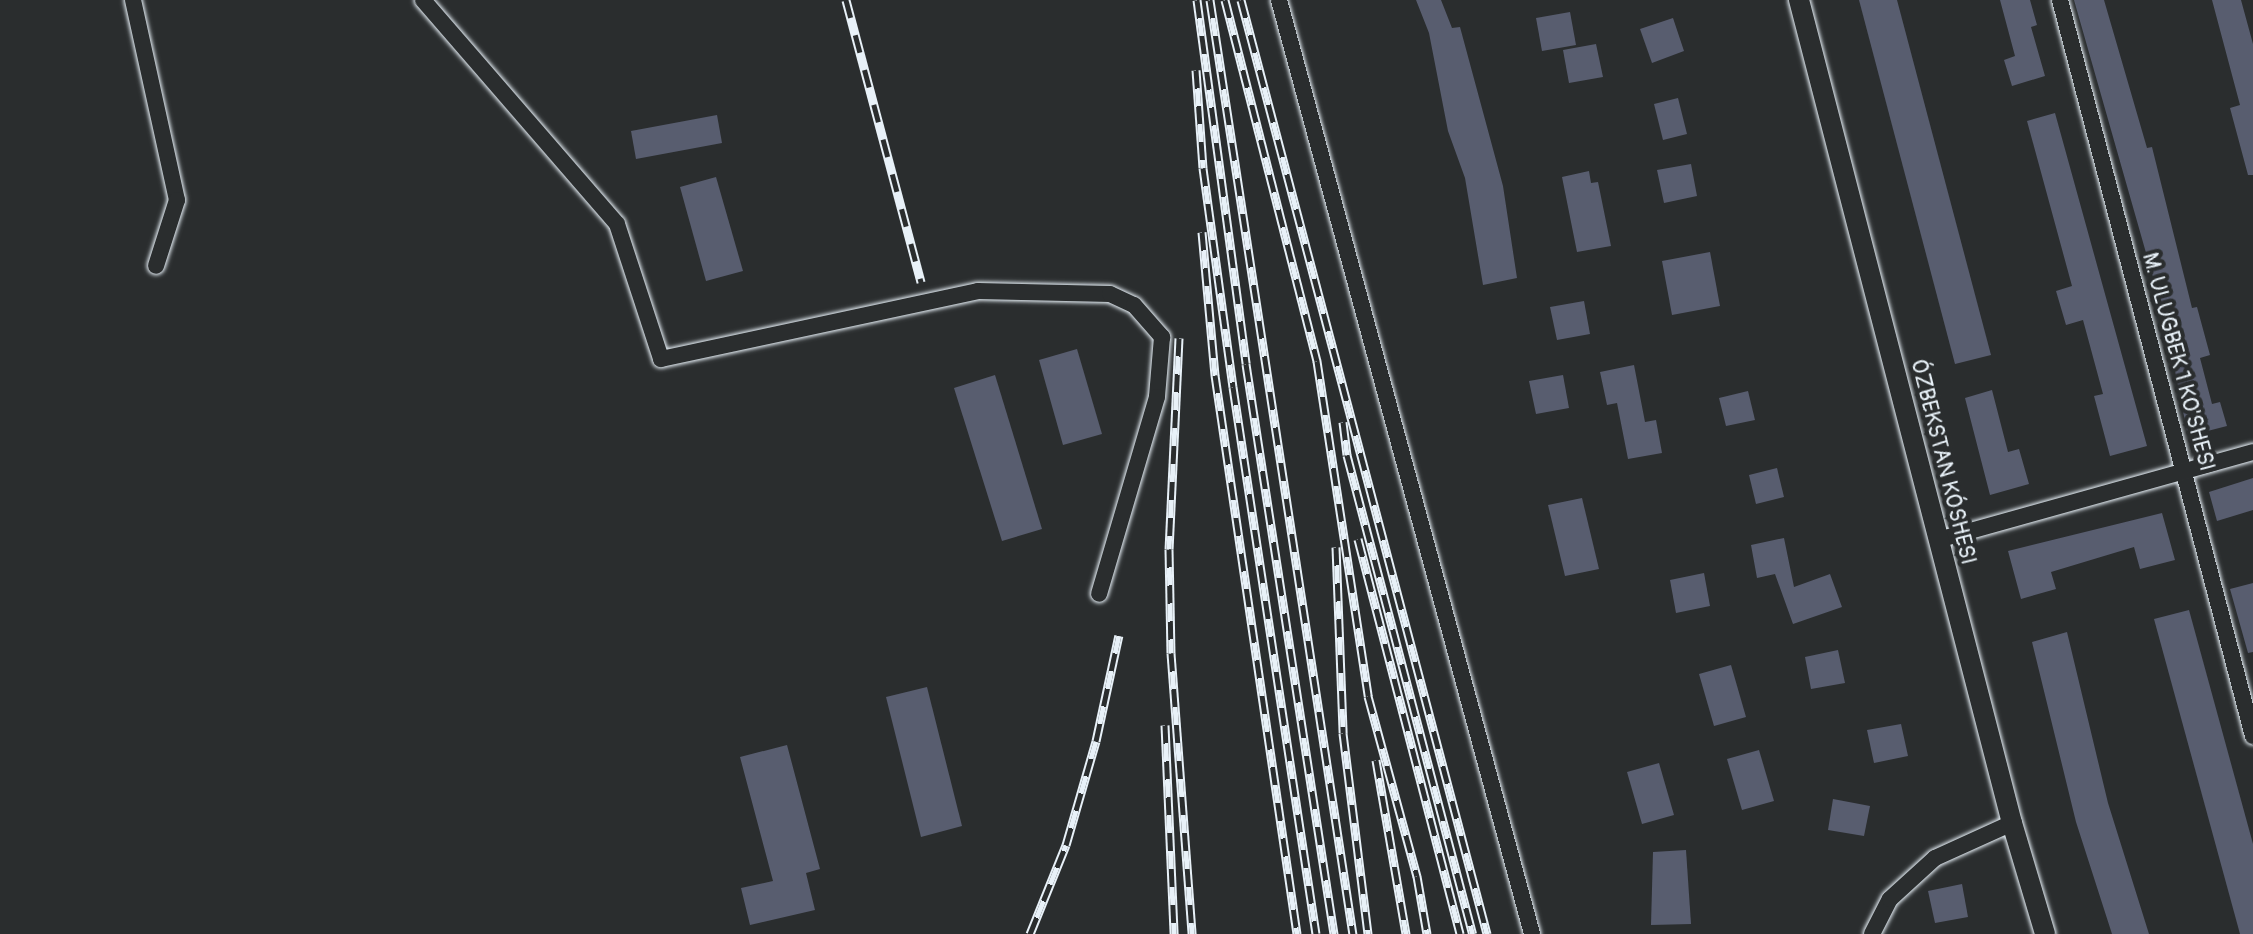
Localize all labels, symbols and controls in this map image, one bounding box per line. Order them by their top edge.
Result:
street label: M. ULUGBEK 1 KO'SHESI [2136,250,2220,474]
street label: ÓZBEKSTAN KÓSHESI [1905,357,1981,567]

